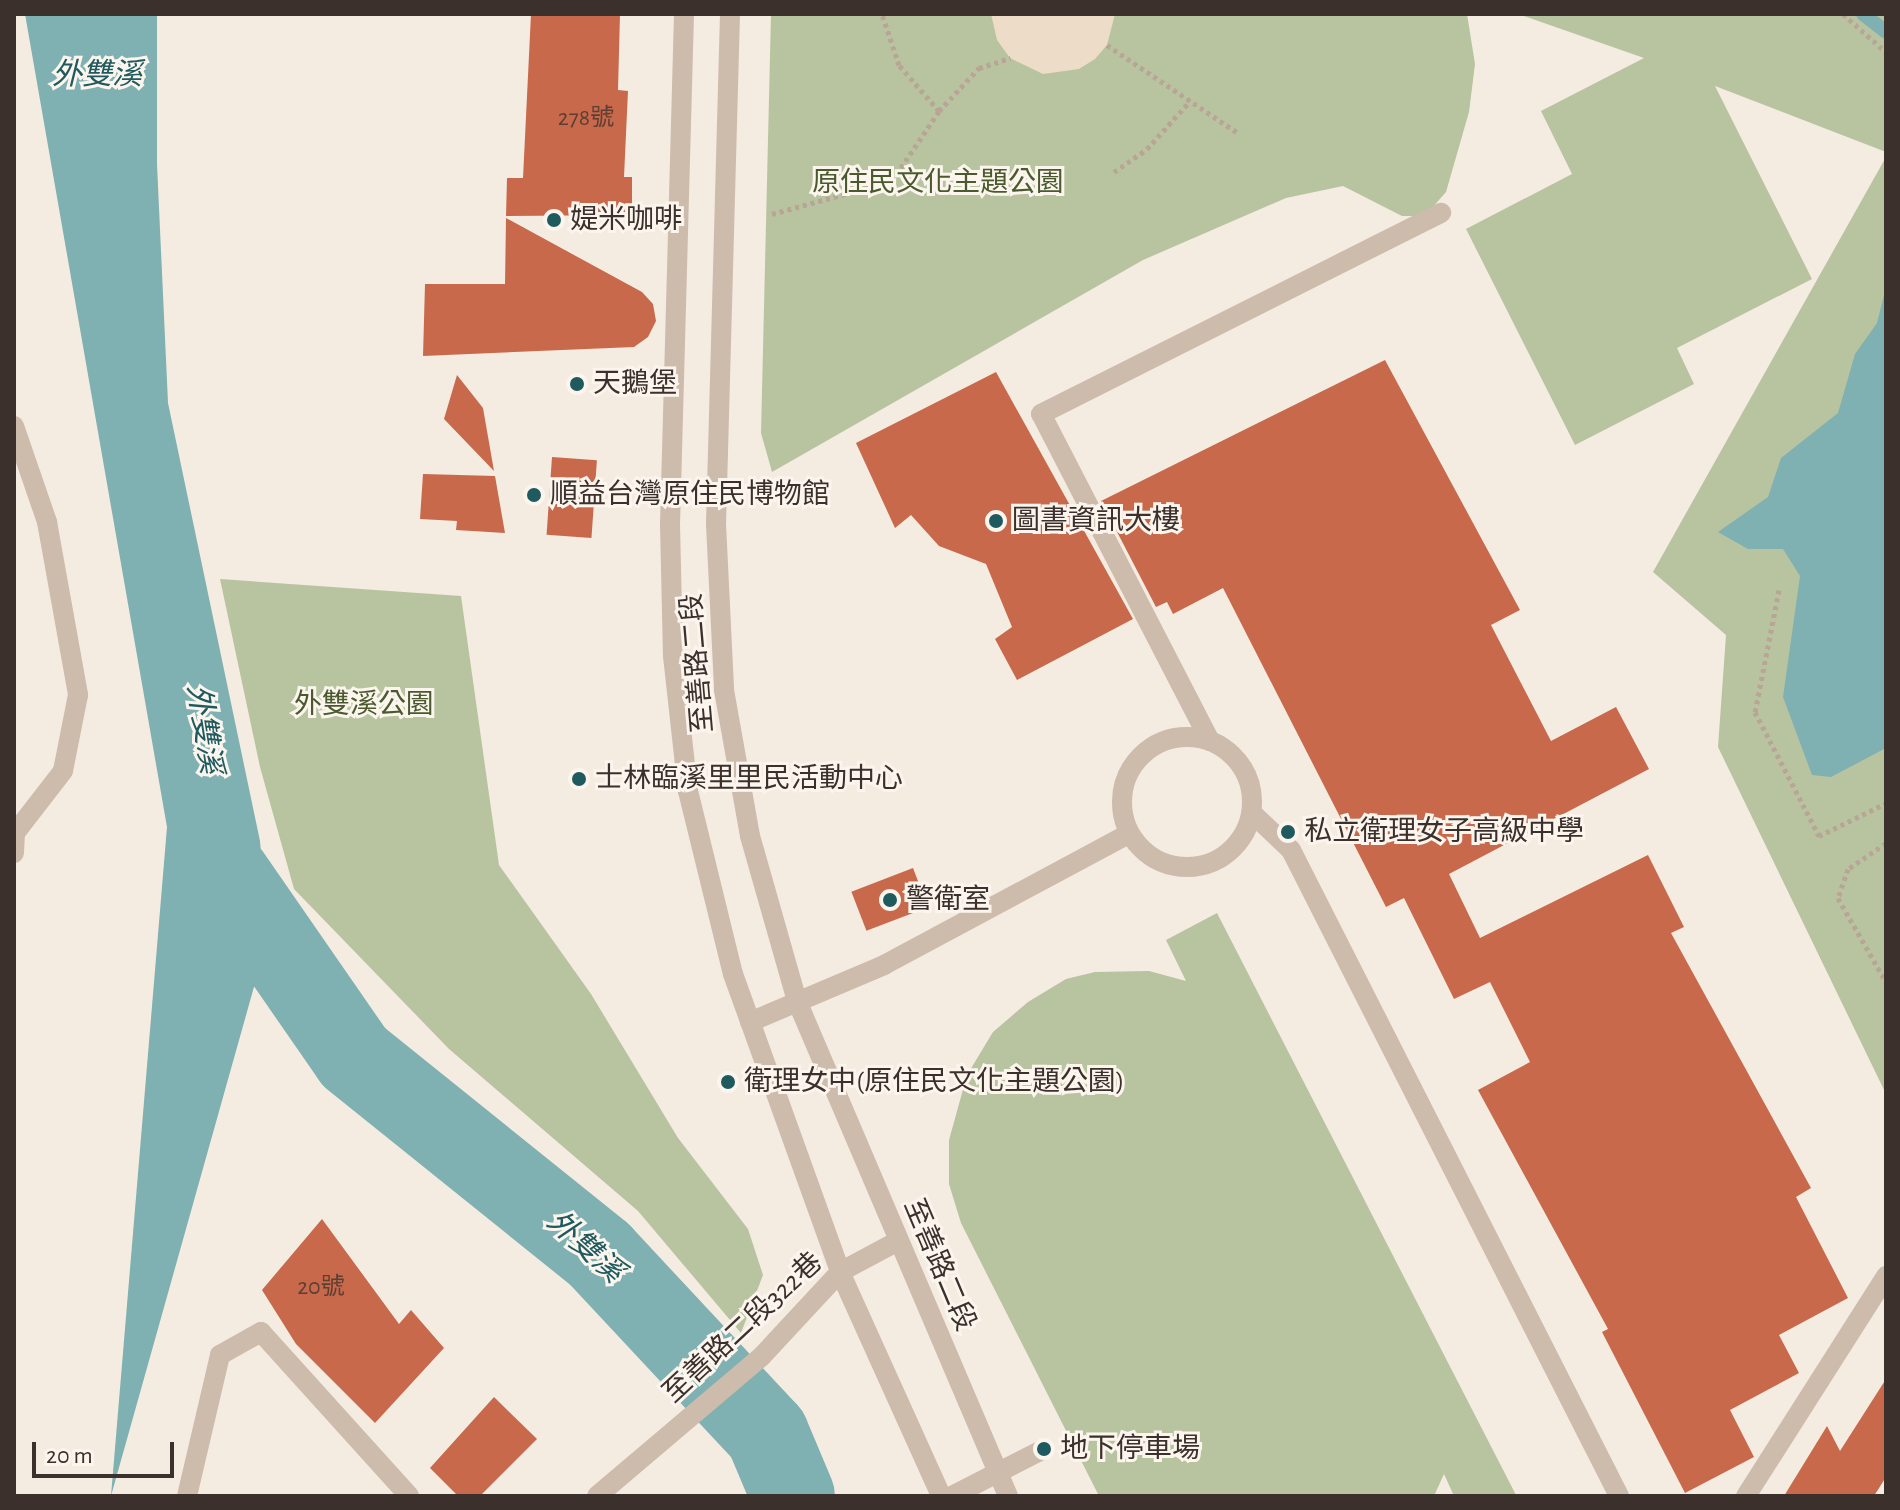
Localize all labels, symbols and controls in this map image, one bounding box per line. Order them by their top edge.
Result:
water label: 外雙溪 [52,57,142,93]
house number: 278號 [558,105,614,133]
park label: 原住民文化主題公園 [812,166,1064,200]
place label: 媞米咖啡 [570,203,682,237]
marker: 媞米咖啡 [545,211,563,229]
place label: 天鵝堡 [593,367,677,401]
marker: 天鵝堡 [568,375,586,393]
place label: 順益台灣原住民博物館 [550,478,830,512]
marker: 順益台灣原住民博物館 [525,486,543,504]
place label: 圖書資訊大樓 [1012,504,1180,538]
marker: 圖書資訊大樓 [987,512,1005,530]
street label: 至善路二段 [675,592,721,734]
water label: 外雙溪 [179,682,229,776]
park label: 外雙溪公園 [294,688,434,722]
place label: 士林臨溪里里民活動中心 [595,762,903,796]
marker: 士林臨溪里里民活動中心 [570,770,588,788]
place label: 私立衛理女子高級中學 [1304,815,1584,849]
marker: 私立衛理女子高級中學 [1279,823,1297,841]
place label: 警衛室 [906,883,990,917]
marker: 警衛室 [881,891,899,909]
place label: 衛理女中(原住民文化主題公園) [744,1065,1125,1099]
marker: 衛理女中(原住民文化主題公園) [719,1073,737,1091]
street label: 至善路二段 [896,1194,982,1336]
water label: 外雙溪 [540,1204,630,1290]
street label: 至善路二段322巷 [657,1246,829,1410]
house number: 20號 [297,1274,345,1302]
scale bar [36,1426,178,1476]
place label: 地下停車場 [1060,1432,1200,1466]
marker: 地下停車場 [1035,1440,1053,1458]
text: 20 m [46,1444,93,1468]

